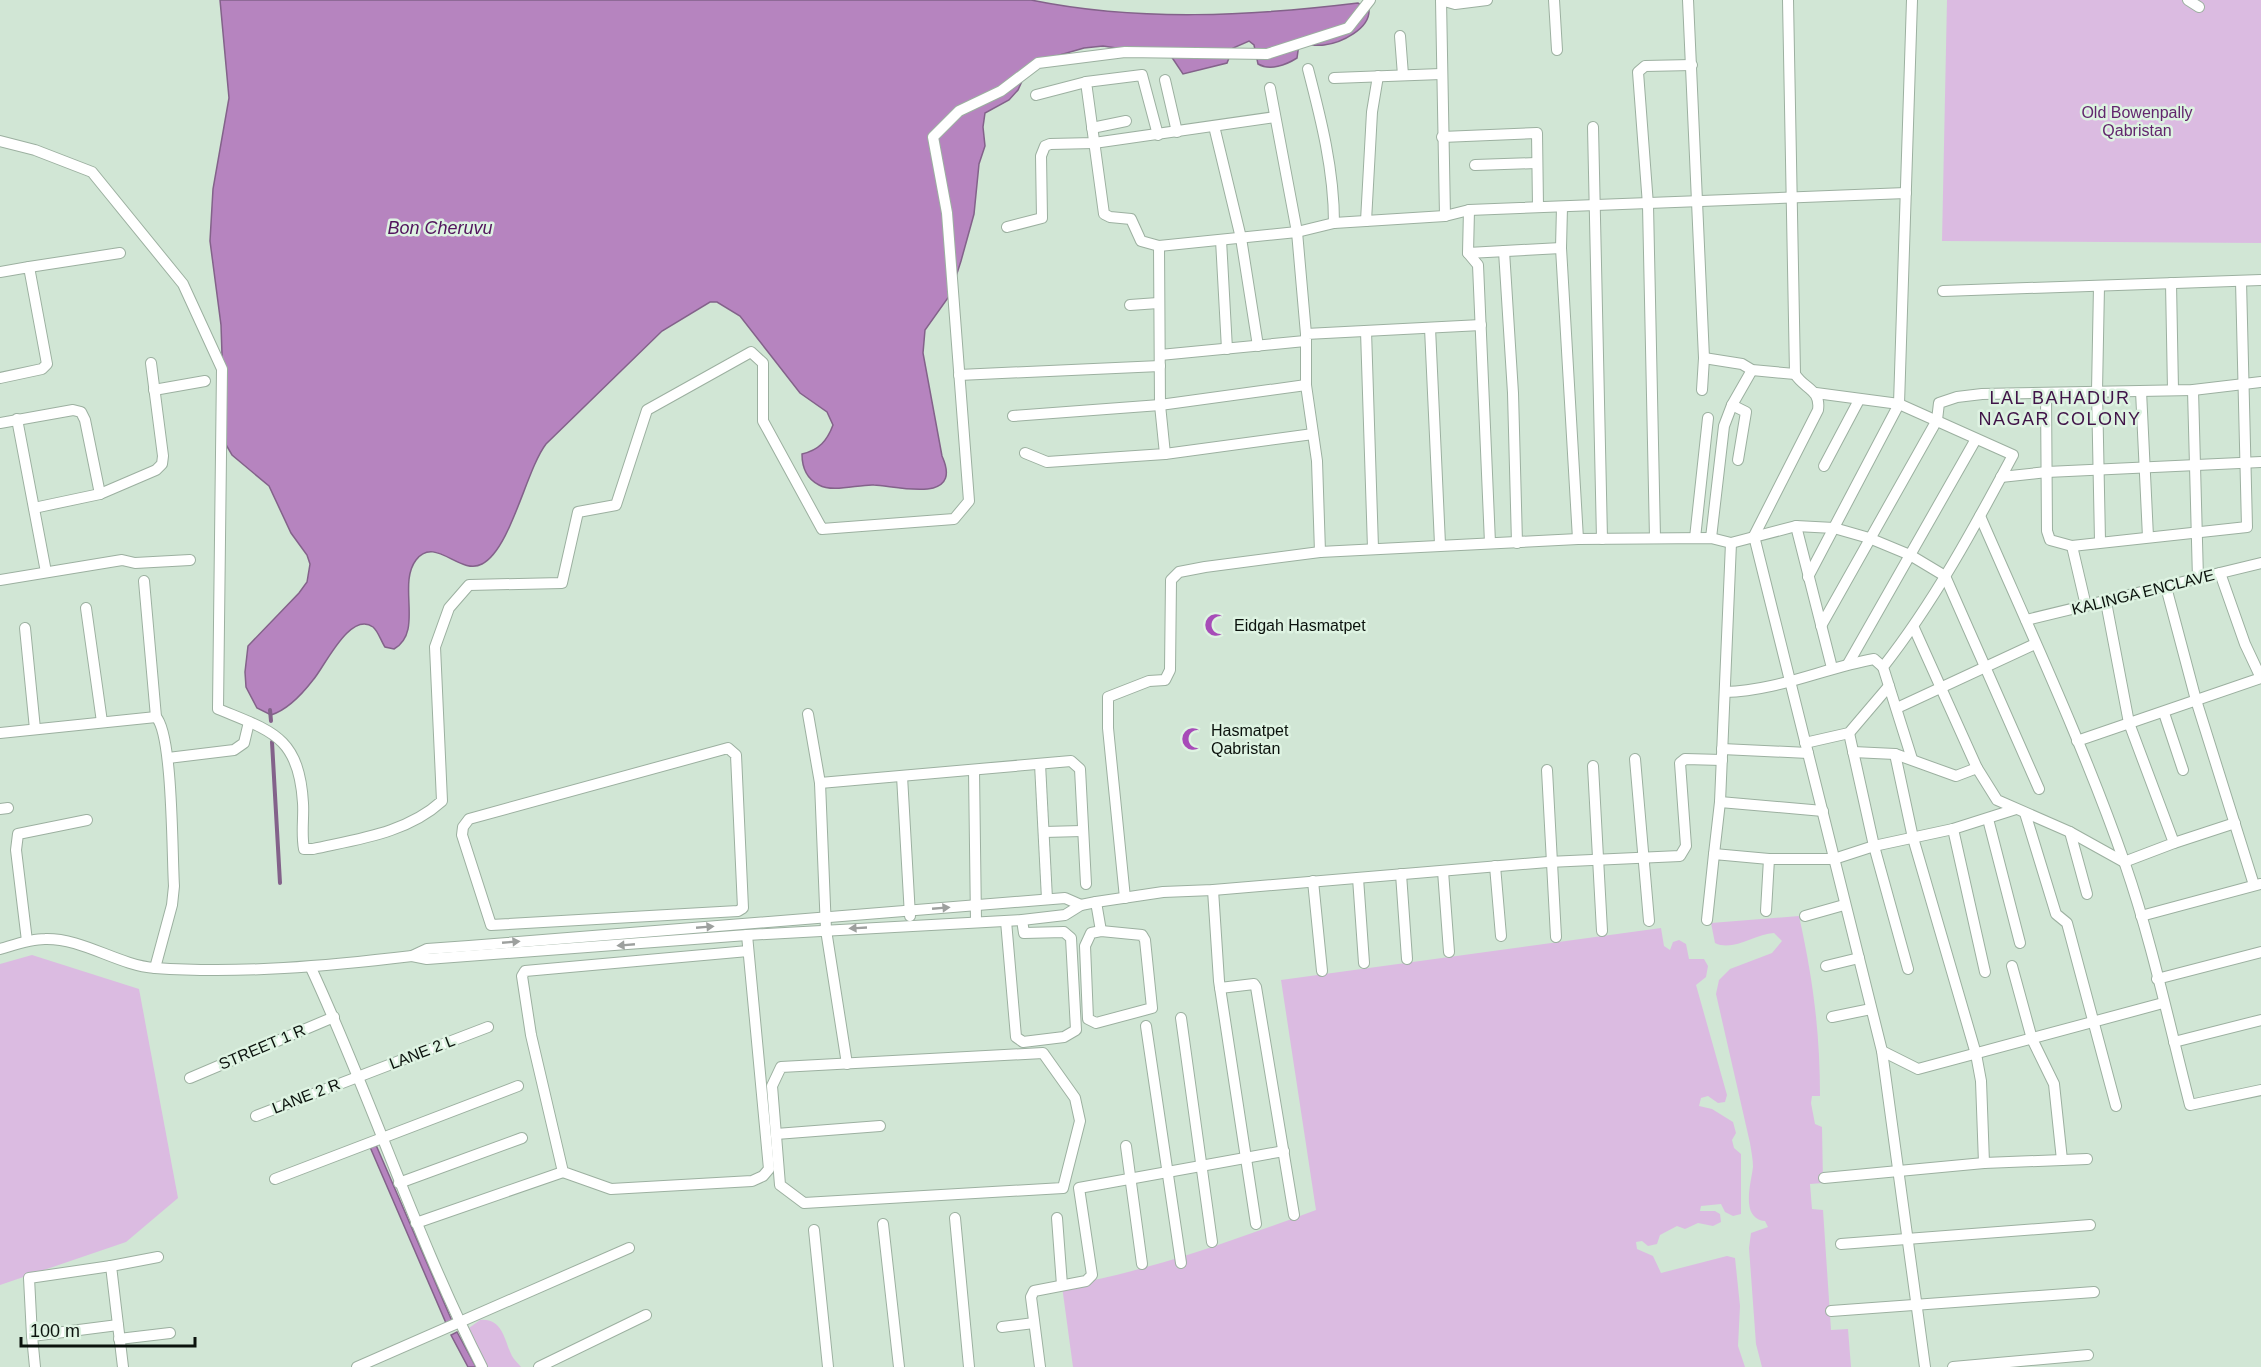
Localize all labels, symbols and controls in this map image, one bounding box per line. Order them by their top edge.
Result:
park label: Old Bowenpally Qabristan [2081,104,2193,139]
water label: Bon Cheruvu [387,218,493,238]
district label: LAL BAHADUR NAGAR COLONY [1978,388,2142,429]
street label: KALINGA ENCLAVE [2070,566,2216,618]
mosque icon: Eidgah Hasmatpet [1203,612,1229,638]
place label: Eidgah Hasmatpet [1234,617,1366,634]
place label: Hasmatpet Qabristan [1211,722,1289,757]
mosque icon: Hasmatpet Qabristan [1180,726,1206,752]
one-way arrow [932,903,951,913]
one-way arrow [696,922,715,932]
one-way arrow [849,924,868,933]
one-way arrow [501,937,520,947]
one-way arrow [616,940,635,950]
street label: STREET 1 R [216,1021,308,1073]
street label: LANE 2 L [387,1032,457,1072]
street label: LANE 2 R [270,1075,342,1117]
scale bar [21,1310,195,1348]
text: 100 m [30,1321,80,1341]

